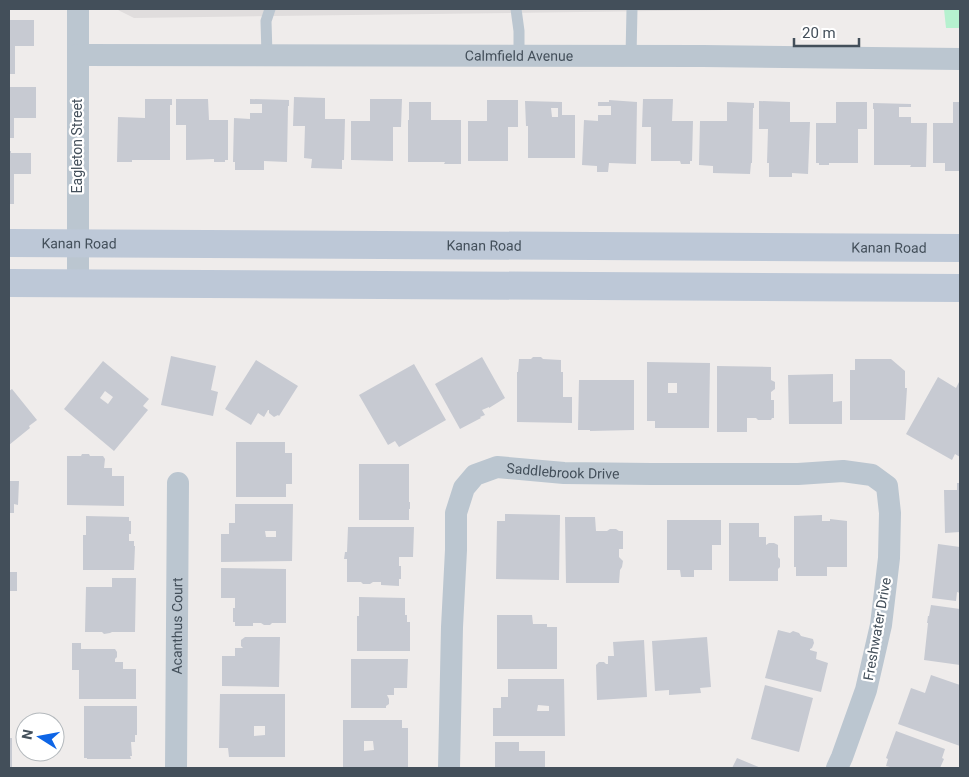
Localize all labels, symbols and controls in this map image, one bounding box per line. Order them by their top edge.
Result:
scale bar [794,15,859,47]
text: 20 m [802,24,836,42]
street label: Calmfield Avenue [465,48,573,64]
street label: Eagleton Street [69,98,85,193]
street label: Kanan Road [41,235,117,252]
street label: Kanan Road [446,237,522,254]
street label: Kanan Road [851,239,927,256]
street label: Saddlebrook Drive [506,460,620,482]
street label: Freshwater Drive [860,576,894,682]
street label: Acanthus Court [169,577,185,675]
north arrow [15,712,65,762]
text: N [18,728,36,741]

